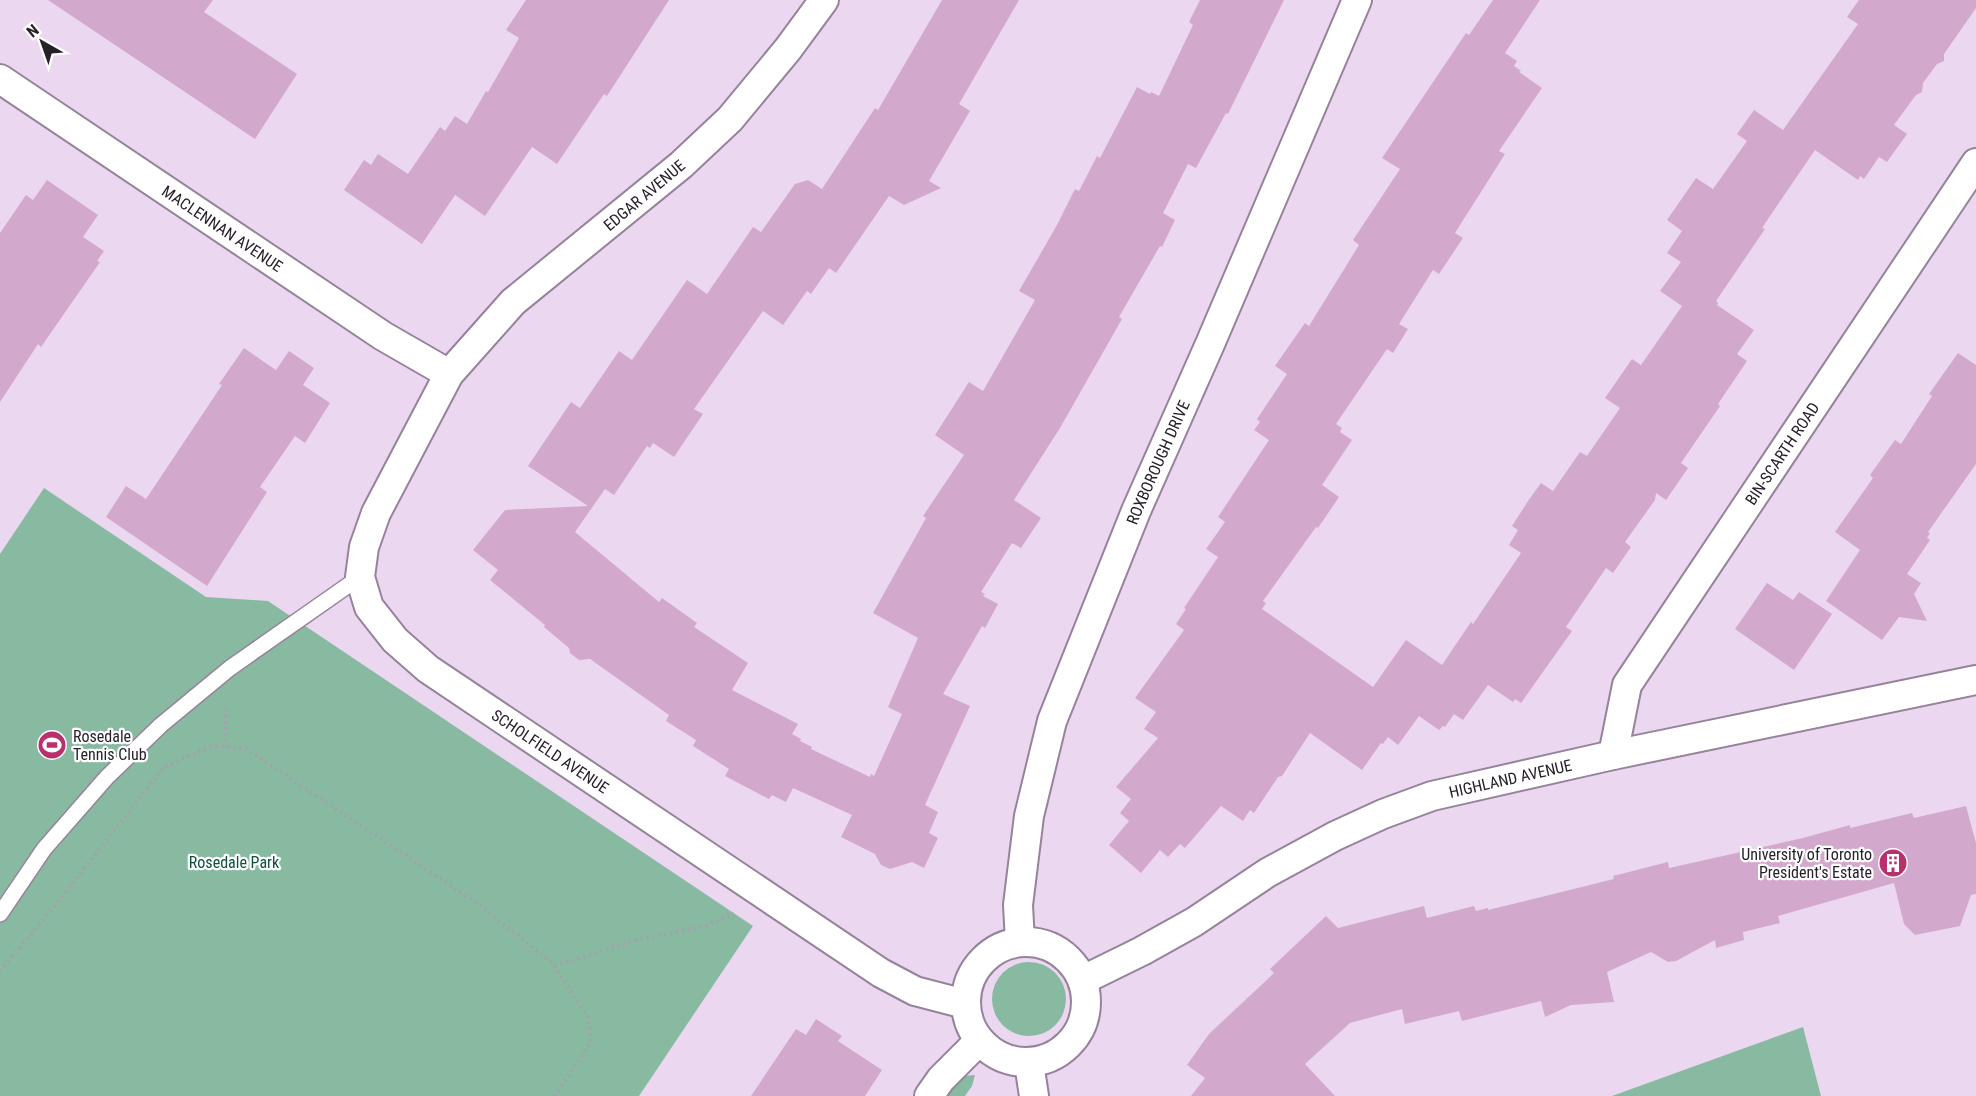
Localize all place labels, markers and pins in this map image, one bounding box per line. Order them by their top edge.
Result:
place label: Rosedale Tennis Club [73,727,147,764]
sports icon: Rosedale Tennis Club [36,729,68,761]
place label: University of Toronto President's Estate [1741,845,1872,882]
building icon: University of Toronto President's Estate [1877,847,1909,879]

